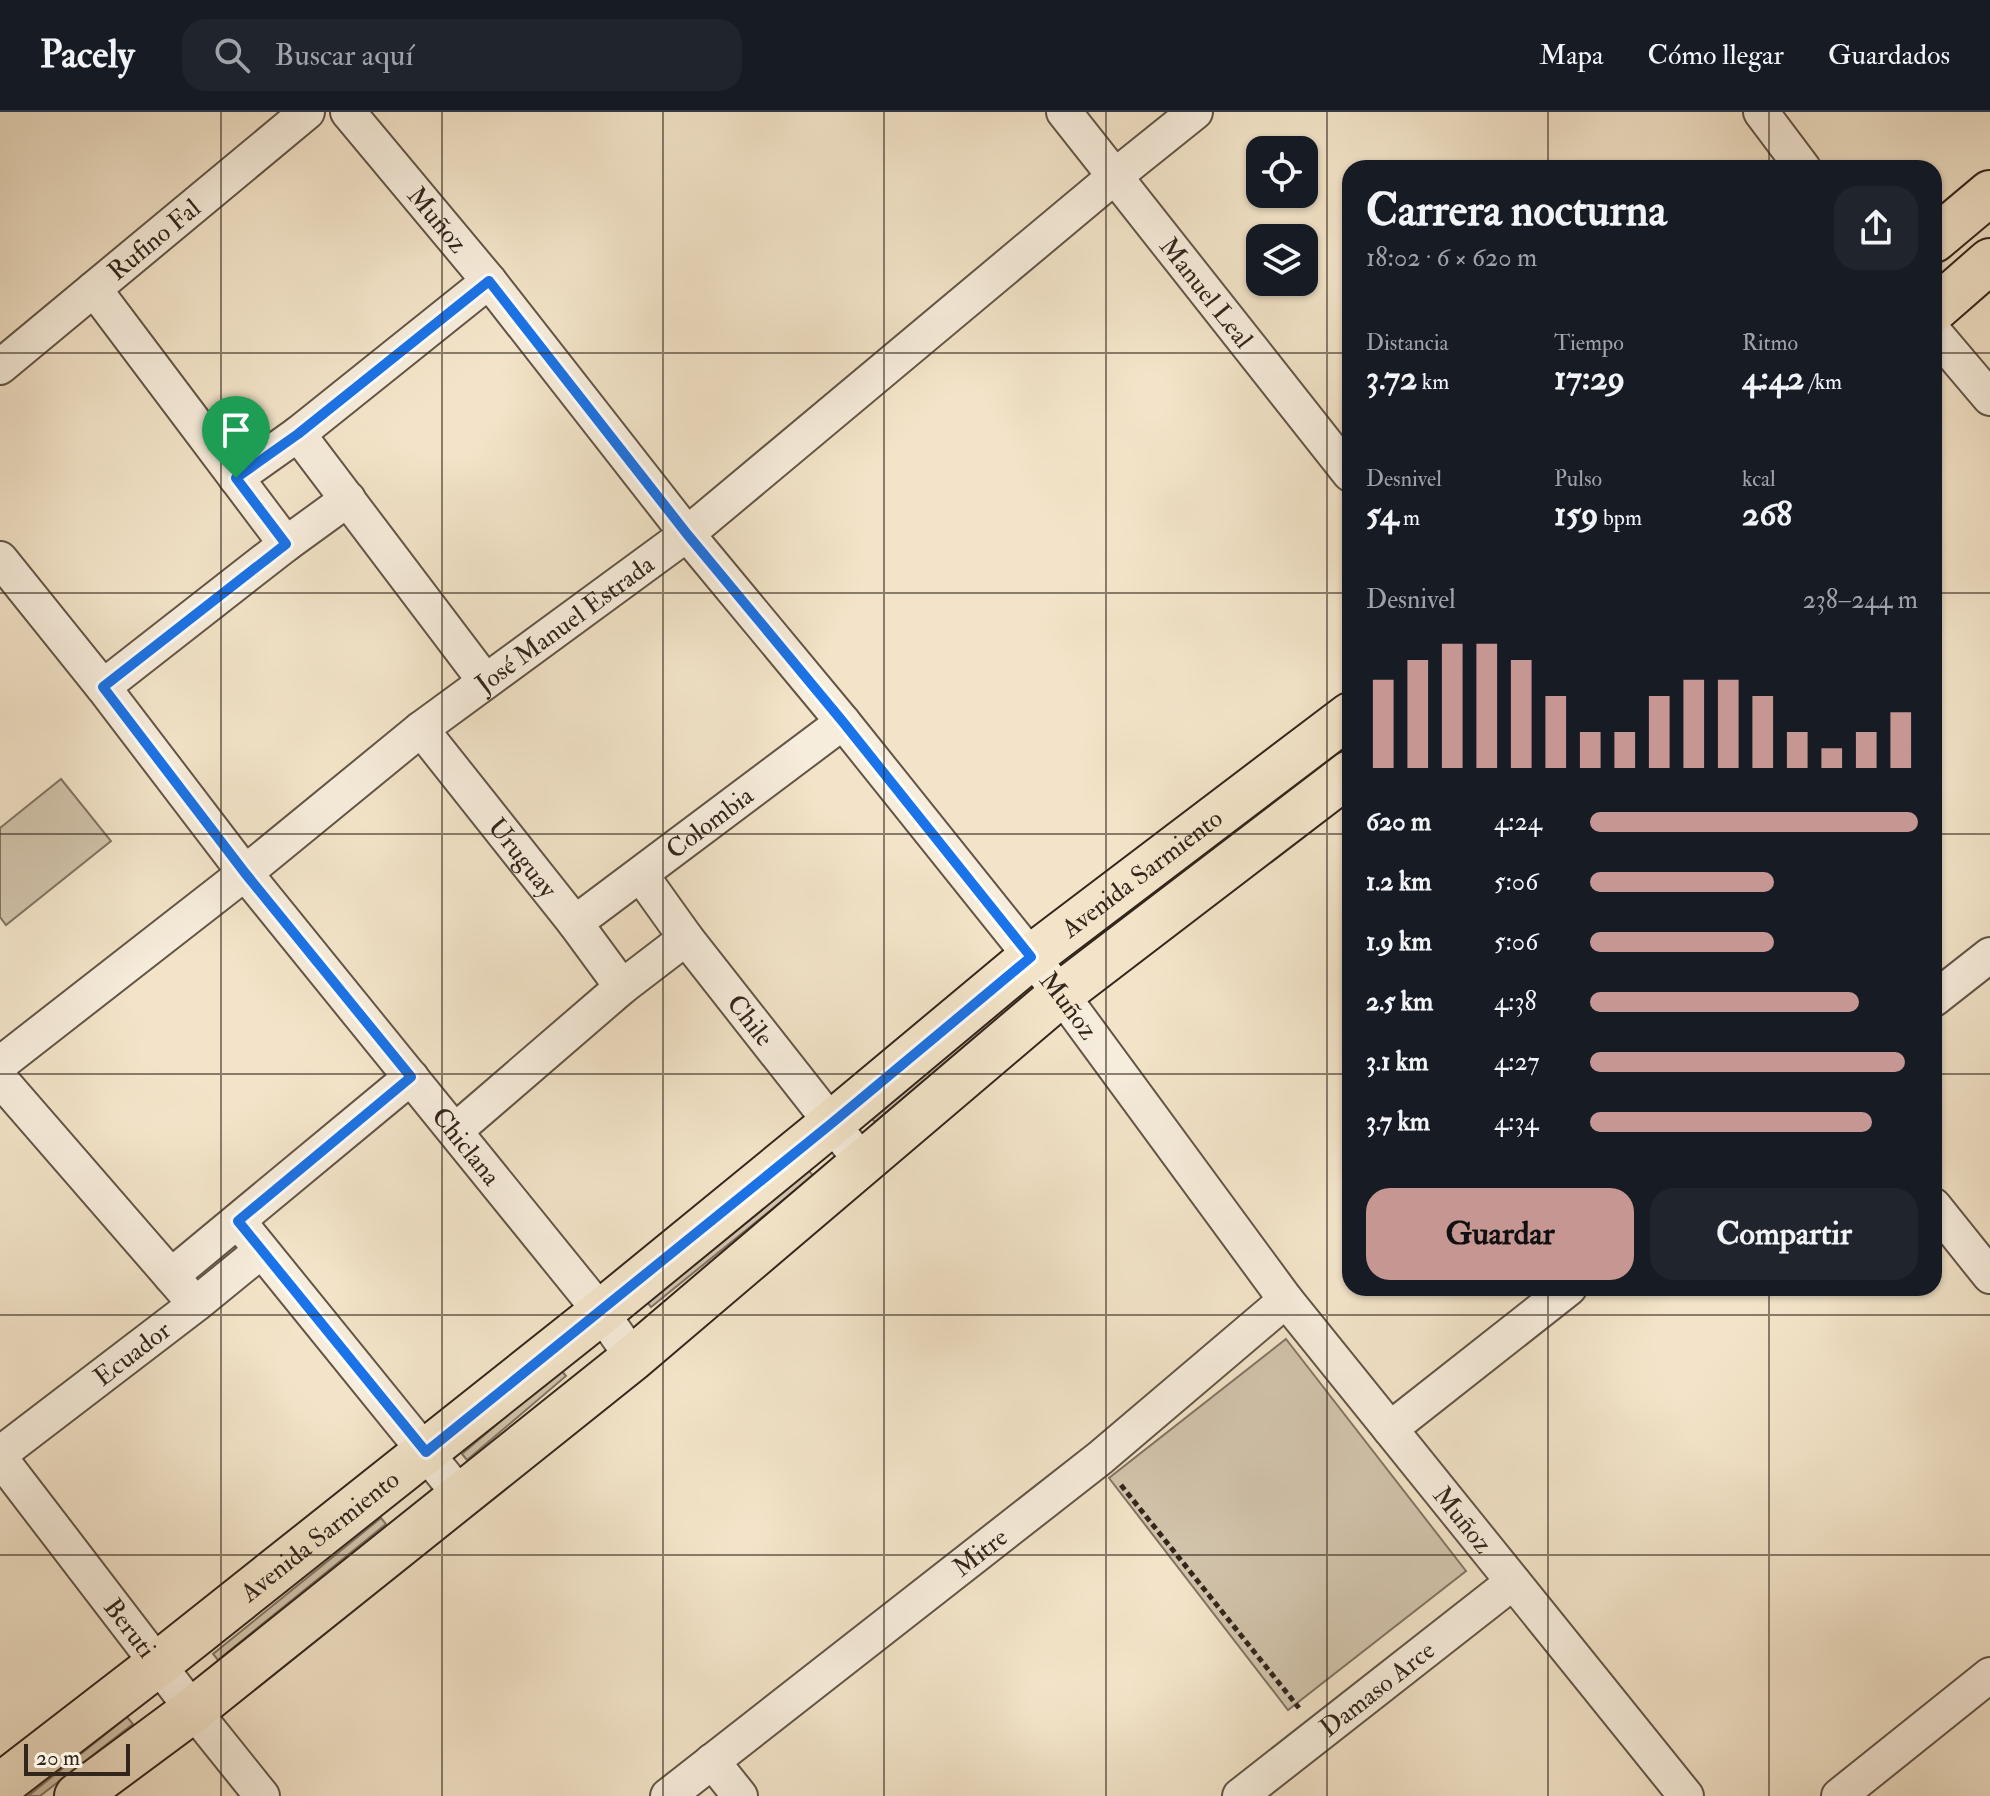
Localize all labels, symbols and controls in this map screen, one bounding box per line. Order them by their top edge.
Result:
search box [182,19,742,91]
text: Pacely [40,31,134,79]
icon: search [210,33,254,77]
text: Buscar aquí [274,37,413,74]
text: Mapa [1539,38,1603,73]
text: Cómo llegar [1647,38,1784,73]
text: Guardados [1828,38,1950,73]
map controls [1246,136,1318,296]
button: locate [1246,136,1318,208]
street label: Muñoz [400,180,474,260]
text: Carrera nocturna [1366,184,1667,239]
button: share [1834,186,1918,270]
street label: Rufino Fal [102,192,207,288]
button: layers [1246,224,1318,296]
street label: Manuel Leal [1152,231,1260,355]
text: 18:02 · 6 × 620 m [1366,242,1537,274]
text: Distancia [1366,329,1449,357]
text: Tiempo [1554,329,1624,357]
text: Ritmo [1742,329,1798,357]
text: 3.72 [1366,357,1417,400]
text: 17:29 [1554,357,1625,400]
text: 4:42 [1742,357,1804,400]
text: km [1417,368,1449,396]
text: /km [1804,368,1842,396]
pin [202,396,270,478]
icon: arrive [214,408,258,452]
text: Desnivel [1366,465,1442,493]
text: Pulso [1554,465,1602,493]
text: kcal [1742,465,1776,493]
text: 54 [1366,493,1398,536]
text: 159 [1554,493,1598,536]
text: 268 [1742,493,1792,536]
text: m [1398,504,1420,532]
text: bpm [1598,504,1642,532]
street label: José Manuel Estrada [469,548,661,701]
text: Desnivel [1366,584,1456,616]
text: 238–244 m [1803,584,1918,616]
street label: Colombia [660,780,760,866]
street label: Avenida Sarmiento [1055,802,1229,946]
text: 620 m [1366,806,1431,838]
text: 4:24 [1494,806,1542,838]
street label: Uruguay [481,812,564,905]
text: 1.2 km [1366,866,1432,898]
text: 5:06 [1494,866,1538,898]
text: 1.9 km [1366,926,1432,958]
text: 5:06 [1494,926,1538,958]
street label: Muñoz [1032,965,1104,1046]
text: 2.5 km [1366,986,1433,1018]
text: 4:38 [1494,986,1537,1018]
street label: Chile [720,988,780,1053]
text: 3.1 km [1366,1046,1428,1078]
text: 4:27 [1494,1046,1540,1078]
street label: Chiclana [425,1101,507,1193]
text: 3.7 km [1366,1106,1430,1138]
text: 4:34 [1494,1106,1538,1138]
button: Guardar [1366,1188,1634,1280]
button: Compartir [1650,1188,1918,1280]
street label: Ecuador [88,1314,178,1393]
street label: Avenida Sarmiento [234,1464,406,1610]
street label: Muñoz [1426,1480,1499,1560]
street label: Mitre [947,1521,1014,1584]
street label: Beruti [96,1592,162,1665]
street label: Damaso Arce [1314,1634,1442,1744]
scale bar [24,1740,130,1776]
text: 20 m [36,1744,80,1772]

